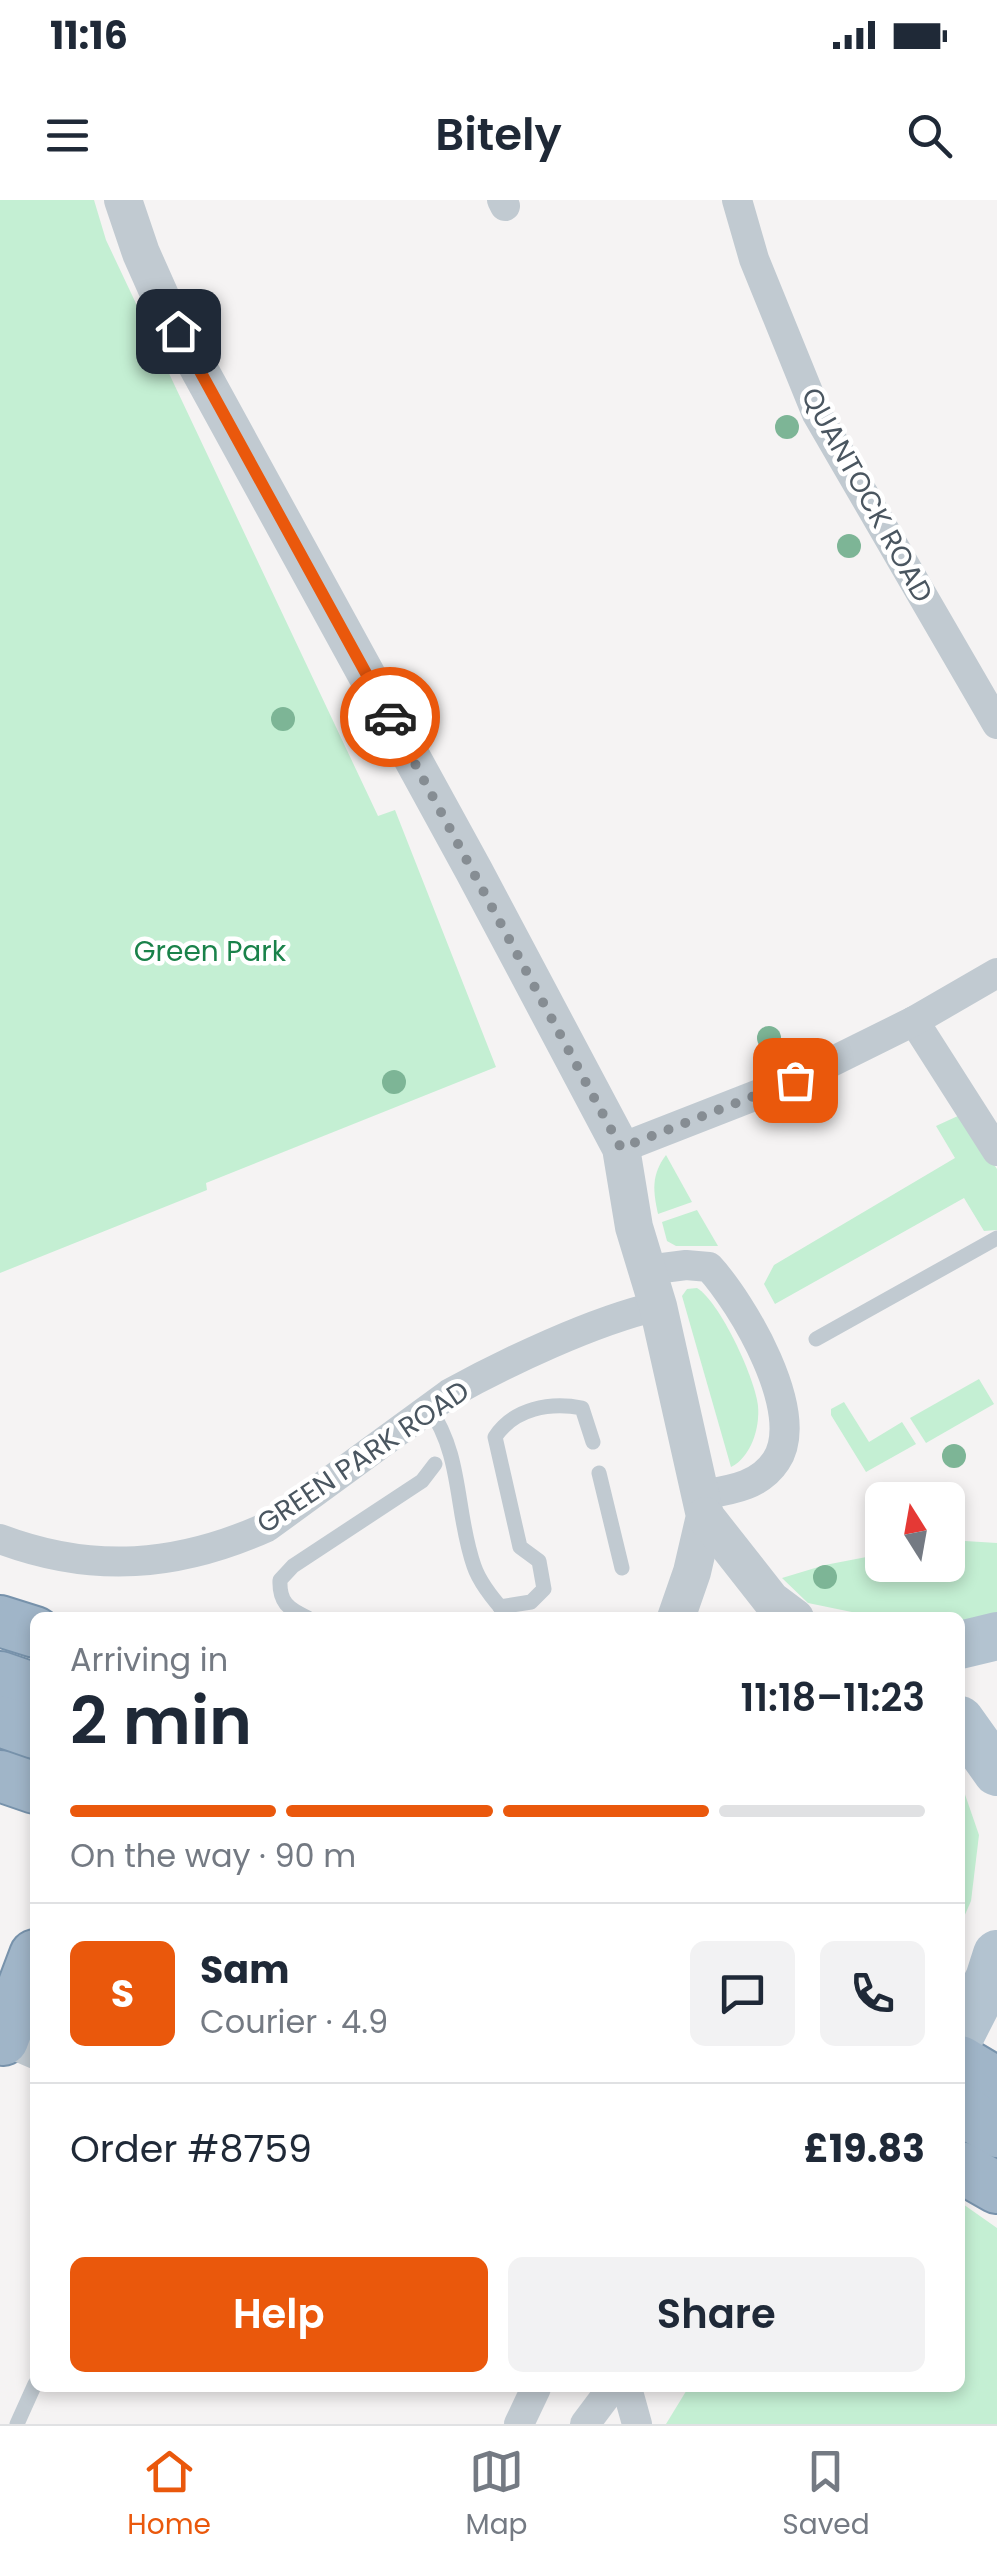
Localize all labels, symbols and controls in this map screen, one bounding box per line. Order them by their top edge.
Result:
text: 11:16 [50,9,128,62]
text: Bitely [435,103,562,166]
icon: menu [40,108,95,163]
icon: search [902,108,957,163]
pin [136,289,221,374]
icon: home [151,304,206,359]
street label: QUANTOCK ROAD [792,380,942,610]
courier [340,667,440,767]
icon: car [363,690,418,745]
park label: Green Park [134,932,287,971]
pin [753,1038,838,1123]
icon: bag [768,1053,823,1108]
street label: GREEN PARK ROAD [249,1371,477,1543]
north arrow [865,1482,965,1582]
map controls [865,1482,965,1582]
text: Arriving in [70,1637,228,1682]
text: 11:18–11:23 [741,1671,925,1724]
text: 2 min [70,1676,252,1767]
text: On the way · 90 m [70,1833,356,1878]
button: chat [690,1941,795,2046]
button: phone [820,1941,925,2046]
text: Sam [200,1943,289,1996]
text: S [111,1967,134,2020]
text: Courier · 4.9 [200,1999,388,2044]
text: Order #8759 [70,2122,312,2175]
text: £19.83 [804,2122,925,2175]
button: Help [70,2257,488,2372]
button: Share [508,2257,925,2372]
tab: Home [127,2444,211,2546]
tab: Map [466,2444,528,2546]
tab: Saved [782,2444,870,2546]

